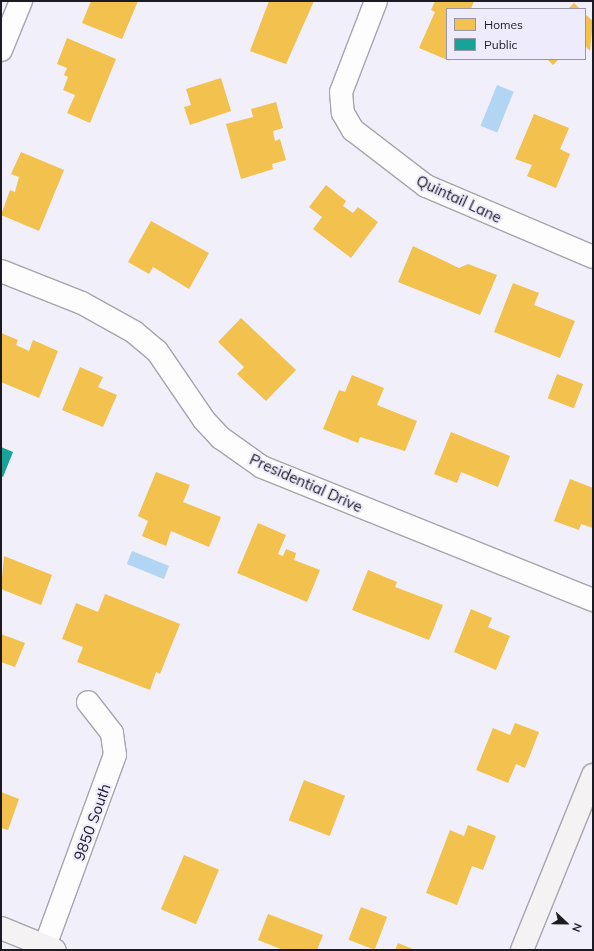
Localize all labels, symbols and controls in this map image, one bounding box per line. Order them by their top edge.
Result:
legend [446,8,586,60]
text: Homes [484,17,523,32]
text: Public [484,37,518,52]
street label: Quintail Lane [413,171,505,227]
street label: Presidential Drive [247,450,365,516]
street label: 9850 South [70,781,114,863]
north arrow [546,903,586,943]
text: N [569,921,585,934]

